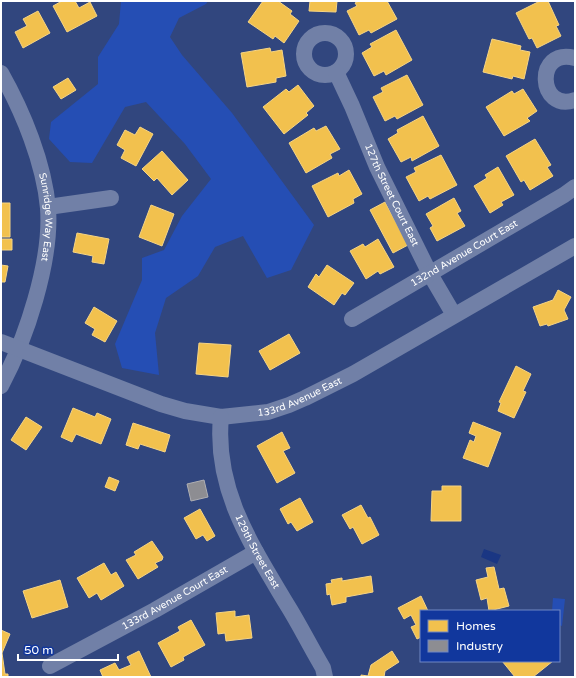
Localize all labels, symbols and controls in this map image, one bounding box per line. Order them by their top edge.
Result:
street label: 127th Street Court East [362,142,421,248]
street label: Sunridge Way East [36,172,54,263]
street label: 132nd Avenue Court East [408,217,520,289]
street label: 133rd Avenue East [257,375,344,419]
street label: 129th Street East [232,513,282,591]
street label: 133rd Avenue Court East [120,563,230,633]
legend [420,610,560,662]
text: Homes [456,619,496,633]
scale bar [18,636,118,662]
text: Industry [456,639,503,653]
text: 50 m [24,643,53,657]

